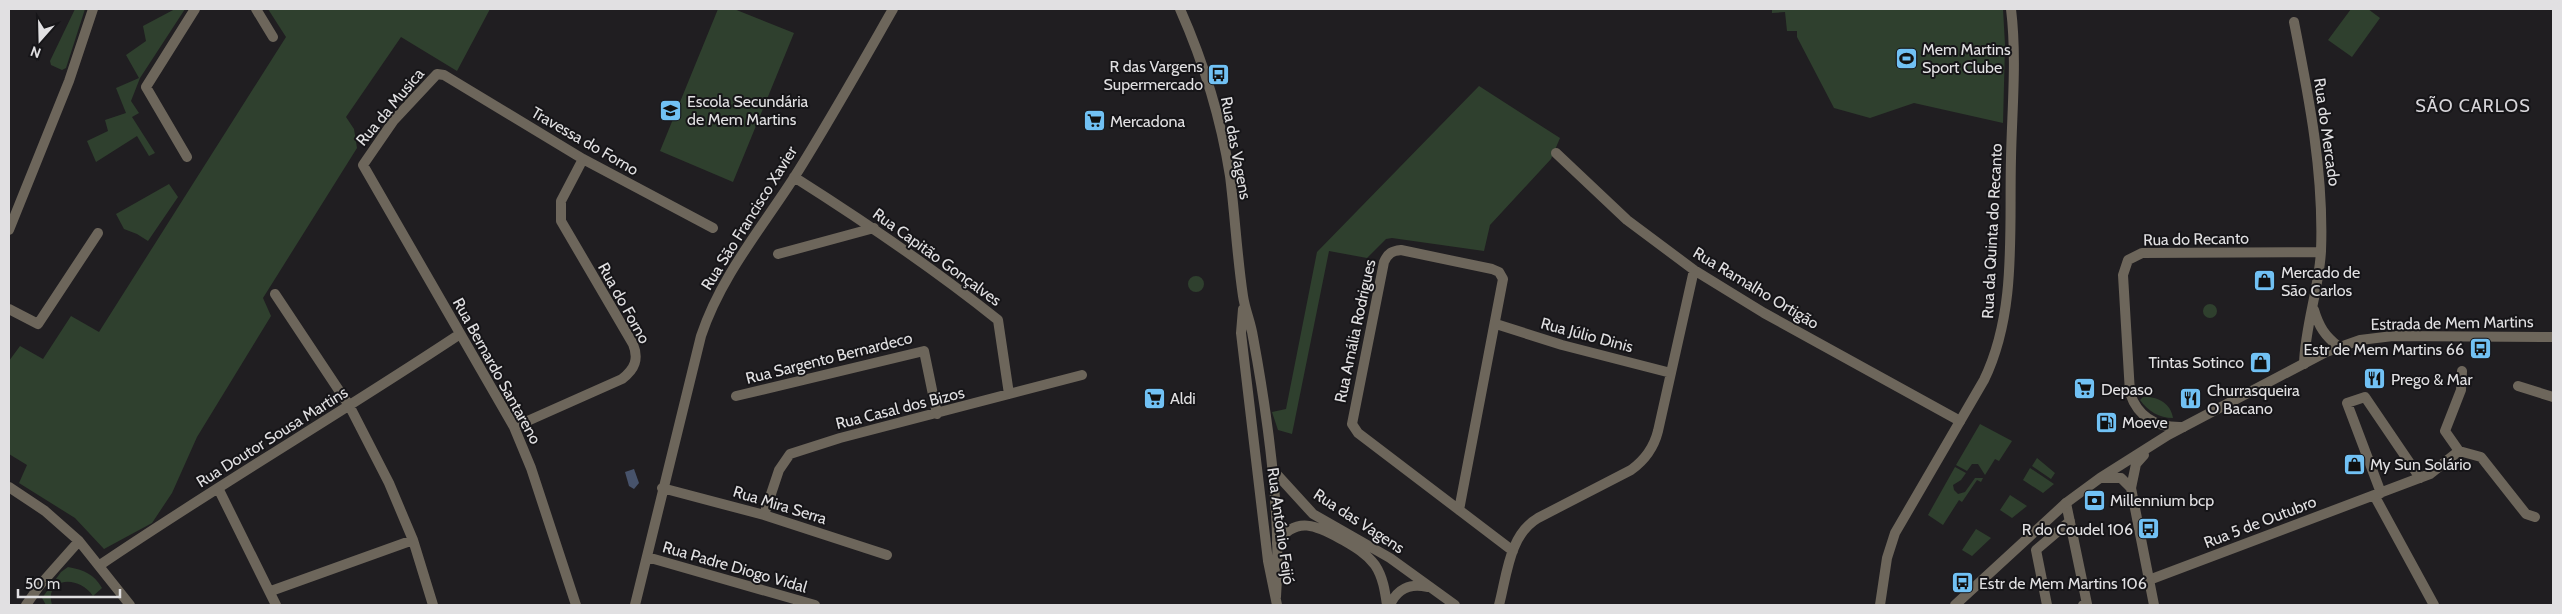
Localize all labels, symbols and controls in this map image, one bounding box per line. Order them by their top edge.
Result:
north arrow [15,15,65,65]
place label: Mem Martins Sport Clube [1922,40,2011,77]
text: N [28,42,43,62]
sports icon: Mem Martins Sport Clube [1894,46,1918,70]
place label: R das Vargens Supermercado [1104,57,1203,94]
bus stop icon: R das Vargens Supermercado [1207,63,1231,87]
street label: Rua da Musica [352,64,428,150]
street label: Rua do Mercado [2310,77,2344,187]
place label: Escola Secundária de Mem Martins [687,92,809,129]
street label: Rua das Vagens [1217,95,1255,201]
district label: SÃO CARLOS [2415,95,2531,117]
school or university icon: Escola Secundária de Mem Martins [659,98,683,122]
street label: Travessa do Forno [528,103,642,179]
supermarket icon: Mercadona [1082,109,1106,133]
place label: Mercadona [1110,112,1185,131]
street label: Rua São Francisco Xavier [697,142,802,293]
street label: Rua da Quinta do Recanto [1978,143,2006,319]
street label: Rua Capitão Gonçalves [869,204,1005,310]
street label: Rua do Recanto [2143,229,2249,249]
street label: Rua Ramalho Ortigão [1690,243,1823,333]
street label: Rua Amália Rodrigues [1331,257,1380,404]
street label: Rua do Forno [594,259,654,347]
place label: Mercado de São Carlos [2281,263,2360,300]
shop icon: Mercado de São Carlos [2253,269,2277,293]
street label: Rua Bernardo Santareno [449,295,545,448]
street label: Estrada de Mem Martins [2370,312,2534,334]
street label: Rua Júlio Dinis [1539,314,1636,357]
street label: Rua Sargento Bernardeco [744,328,914,388]
bus stop icon: Estr de Mem Martins 66 [2468,337,2492,361]
place label: Estr de Mem Martins 66 [2303,340,2464,359]
shop icon: Tintas Sotinco [2248,350,2272,374]
place label: Tintas Sotinco [2148,353,2244,372]
restaurant icon: Prego & Mar [2363,367,2387,391]
place label: Prego & Mar [2391,370,2473,389]
supermarket icon: Depaso [2073,377,2097,401]
place label: Depaso [2101,380,2153,399]
place label: Churrasqueira O Bacano [2207,381,2300,418]
street label: Rua Doutor Sousa Martins [193,382,352,491]
street label: Rua Casal dos Bizos [834,383,967,433]
supermarket icon: Aldi [1142,386,1166,410]
restaurant icon: Churrasqueira O Bacano [2179,387,2203,411]
place label: Aldi [1170,389,1196,408]
fuel station icon: Moeve [2094,410,2118,434]
place label: Moeve [2122,413,2168,432]
shop icon: My Sun Solário [2342,452,2366,476]
place label: My Sun Solário [2370,455,2472,474]
street label: Rua António Feijó [1263,466,1299,586]
street label: Rua Mira Serra [731,482,829,528]
street label: Rua das Vagens [1310,485,1408,558]
bank icon: Millennium bcp [2082,488,2106,512]
place label: Millennium bcp [2110,491,2214,510]
street label: Rua 5 de Outubro [2201,492,2319,552]
bus stop icon: R do Coudel 106 [2137,517,2161,541]
place label: R do Coudel 106 [2022,520,2133,539]
street label: Rua Padre Diogo Vidal [661,537,810,597]
scale bar [18,566,120,598]
bus stop icon: Estr de Mem Martins 106 [1951,571,1975,595]
place label: Estr de Mem Martins 106 [1979,574,2147,593]
text: 50 m [25,575,60,593]

